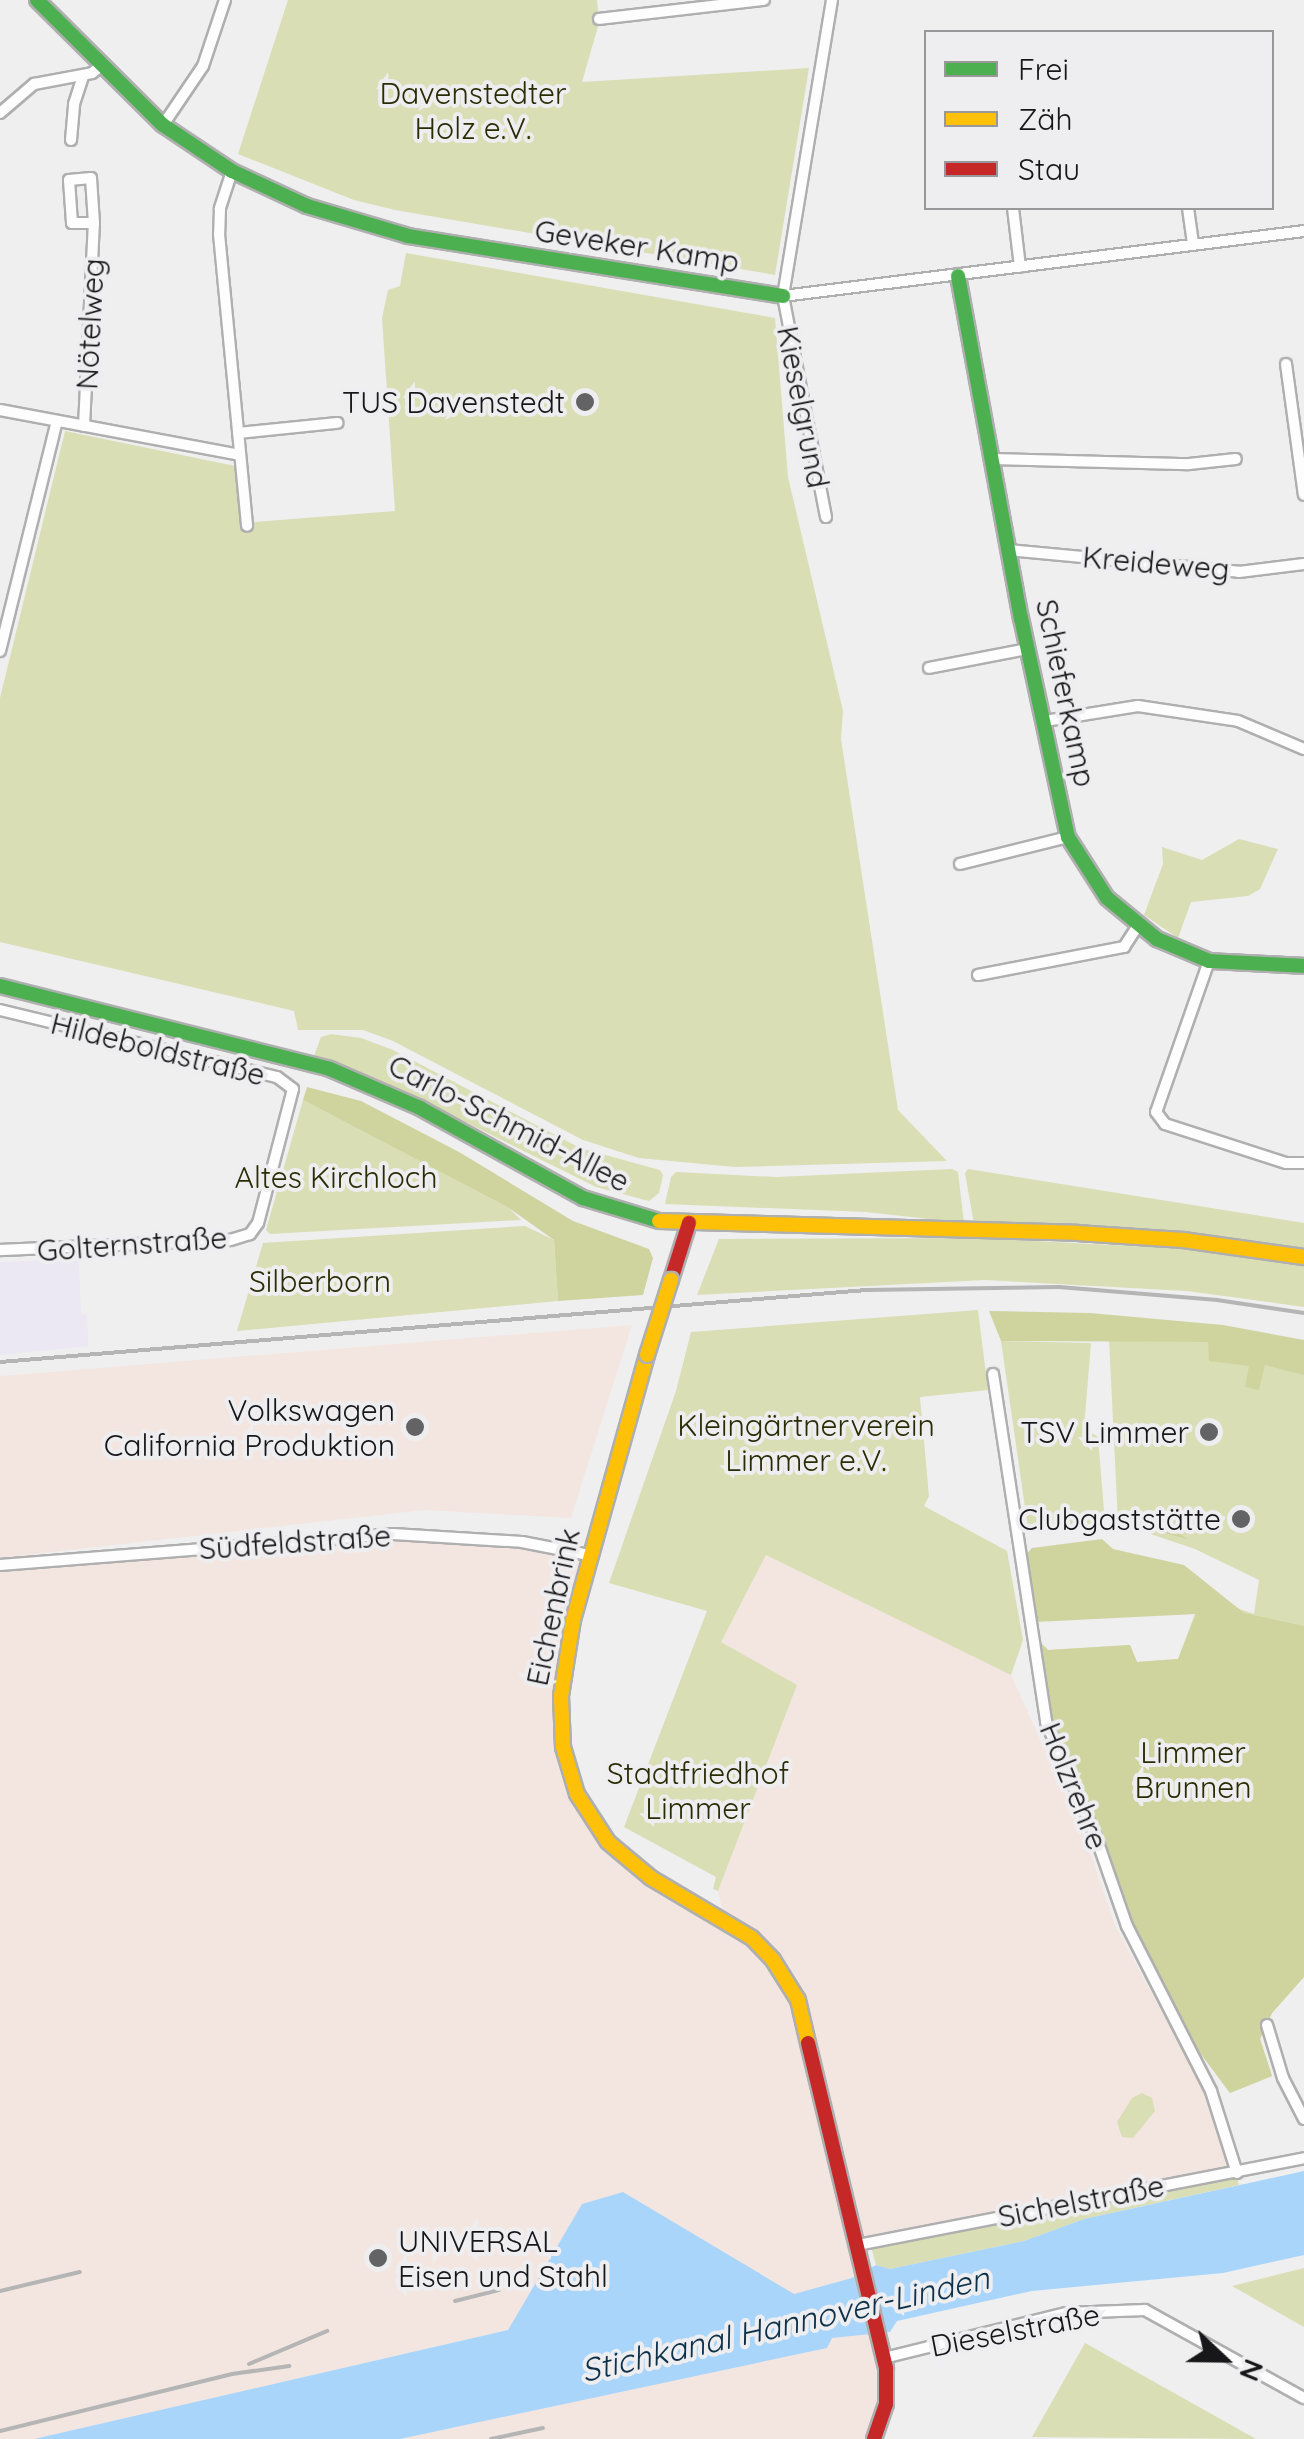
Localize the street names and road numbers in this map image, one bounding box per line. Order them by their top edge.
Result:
street label: Geveker Kamp [532,212,742,280]
street label: Nötelweg [69,257,111,391]
street label: Kieselgrund [770,323,836,491]
street label: Kreideweg [1081,539,1231,587]
street label: Schieferkamp [1029,596,1103,790]
street label: Hildeboldstraße [47,1005,269,1093]
street label: Carlo-Schmid-Allee [382,1047,636,1199]
street label: Golternstraße [36,1219,228,1269]
street label: Südfeldstraße [198,1517,392,1567]
street label: Eichenbrink [519,1525,587,1689]
street label: Holzrehre [1032,1717,1116,1855]
street label: Sichelstraße [995,2167,1167,2235]
street label: Dieselstraße [927,2296,1103,2364]

